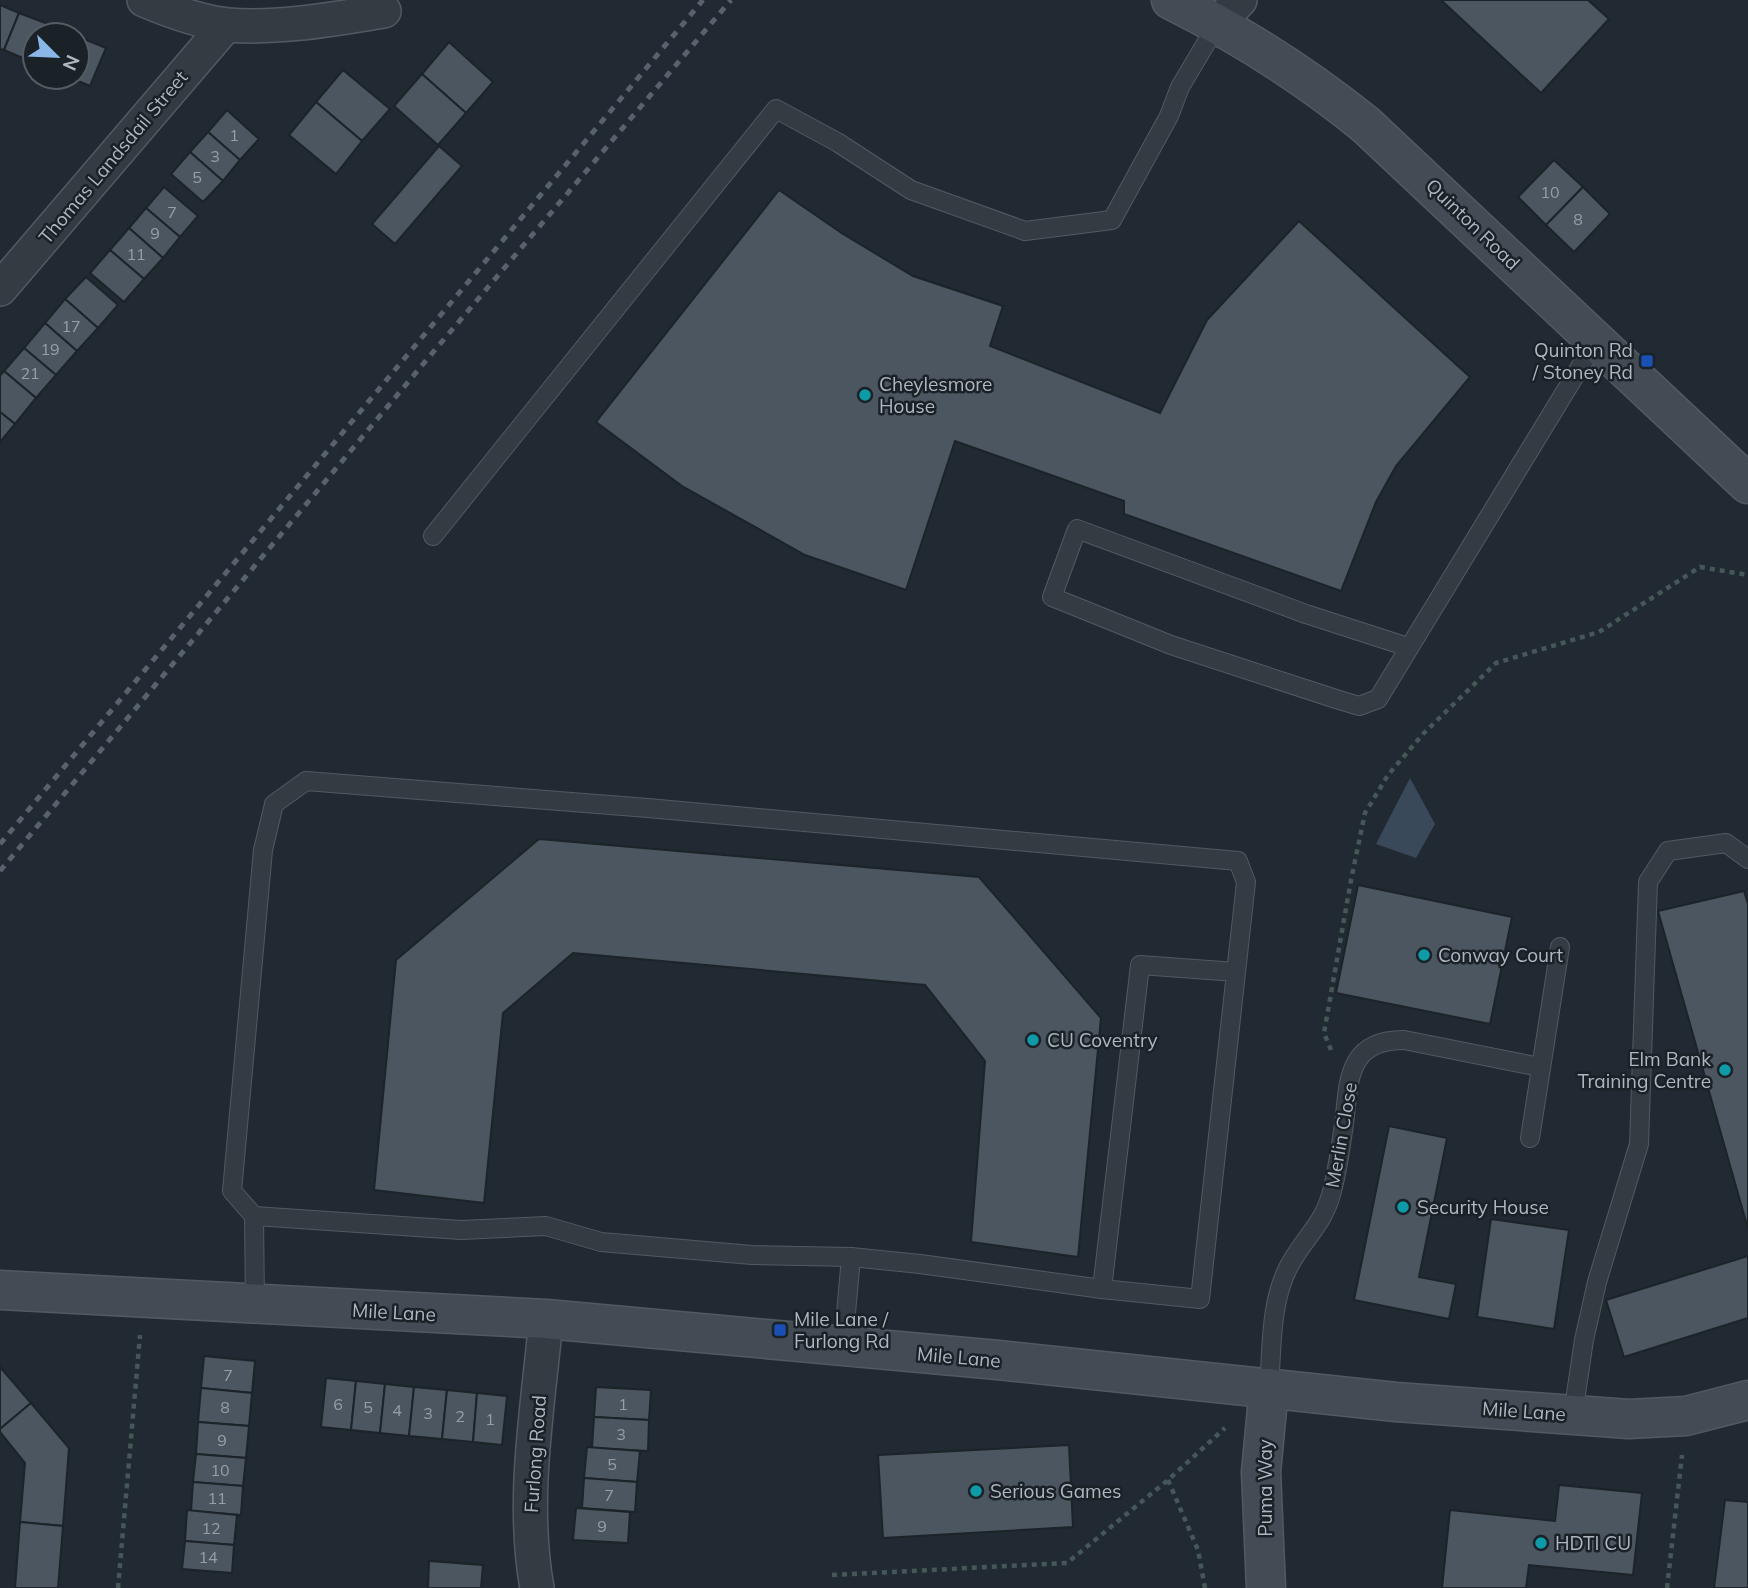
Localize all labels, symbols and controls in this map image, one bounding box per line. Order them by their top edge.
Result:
north arrow [21,21,91,91]
text: N [58,51,85,74]
street label: Thomas Landsdail Street [33,65,193,249]
house number: 1 [229,125,239,145]
house number: 3 [210,146,220,166]
house number: 5 [192,167,202,187]
street label: Quinton Road [1421,173,1525,275]
house number: 10 [1540,182,1560,202]
house number: 7 [167,202,177,222]
house number: 8 [1573,209,1583,229]
house number: 9 [150,223,160,243]
house number: 11 [126,244,146,264]
house number: 17 [61,316,81,336]
place label: Quinton Rd / Stoney Rd [1532,338,1633,384]
house number: 19 [40,339,60,359]
marker: Quinton Rd / Stoney Rd [1639,353,1655,369]
house number: 21 [20,363,40,383]
place label: Cheylesmore House [879,372,992,418]
marker: Cheylesmore House [857,387,873,403]
place label: Conway Court [1438,943,1563,967]
marker: Conway Court [1416,947,1432,963]
place label: CU Coventry [1047,1028,1158,1052]
marker: CU Coventry [1025,1032,1041,1048]
place label: Elm Bank Training Centre [1577,1047,1711,1093]
marker: Elm Bank Training Centre [1717,1062,1733,1078]
street label: Merlin Close [1320,1080,1362,1190]
place label: Security House [1417,1195,1549,1219]
marker: Security House [1395,1199,1411,1215]
street label: Mile Lane [351,1298,437,1326]
place label: Mile Lane / Furlong Rd [794,1307,890,1353]
marker: Mile Lane / Furlong Rd [772,1322,788,1338]
street label: Mile Lane [916,1341,1002,1373]
house number: 7 [223,1365,233,1385]
house number: 6 [333,1394,343,1414]
street label: Furlong Road [519,1394,551,1514]
house number: 1 [618,1394,628,1414]
street label: Mile Lane [1481,1396,1567,1426]
house number: 8 [220,1397,230,1417]
house number: 5 [363,1397,373,1417]
house number: 4 [392,1400,402,1420]
house number: 3 [423,1403,433,1423]
house number: 2 [455,1406,465,1426]
house number: 1 [485,1409,495,1429]
house number: 3 [616,1424,626,1444]
house number: 9 [217,1430,227,1450]
street label: Puma Way [1253,1439,1277,1537]
house number: 5 [607,1454,617,1474]
house number: 10 [210,1460,230,1480]
place label: Serious Games [990,1479,1122,1503]
marker: Serious Games [968,1483,984,1499]
house number: 7 [604,1485,614,1505]
house number: 11 [207,1488,227,1508]
house number: 9 [597,1516,607,1536]
house number: 12 [201,1518,221,1538]
place label: HDTI CU [1555,1531,1631,1555]
marker: HDTI CU [1533,1535,1549,1551]
house number: 14 [198,1547,218,1567]

